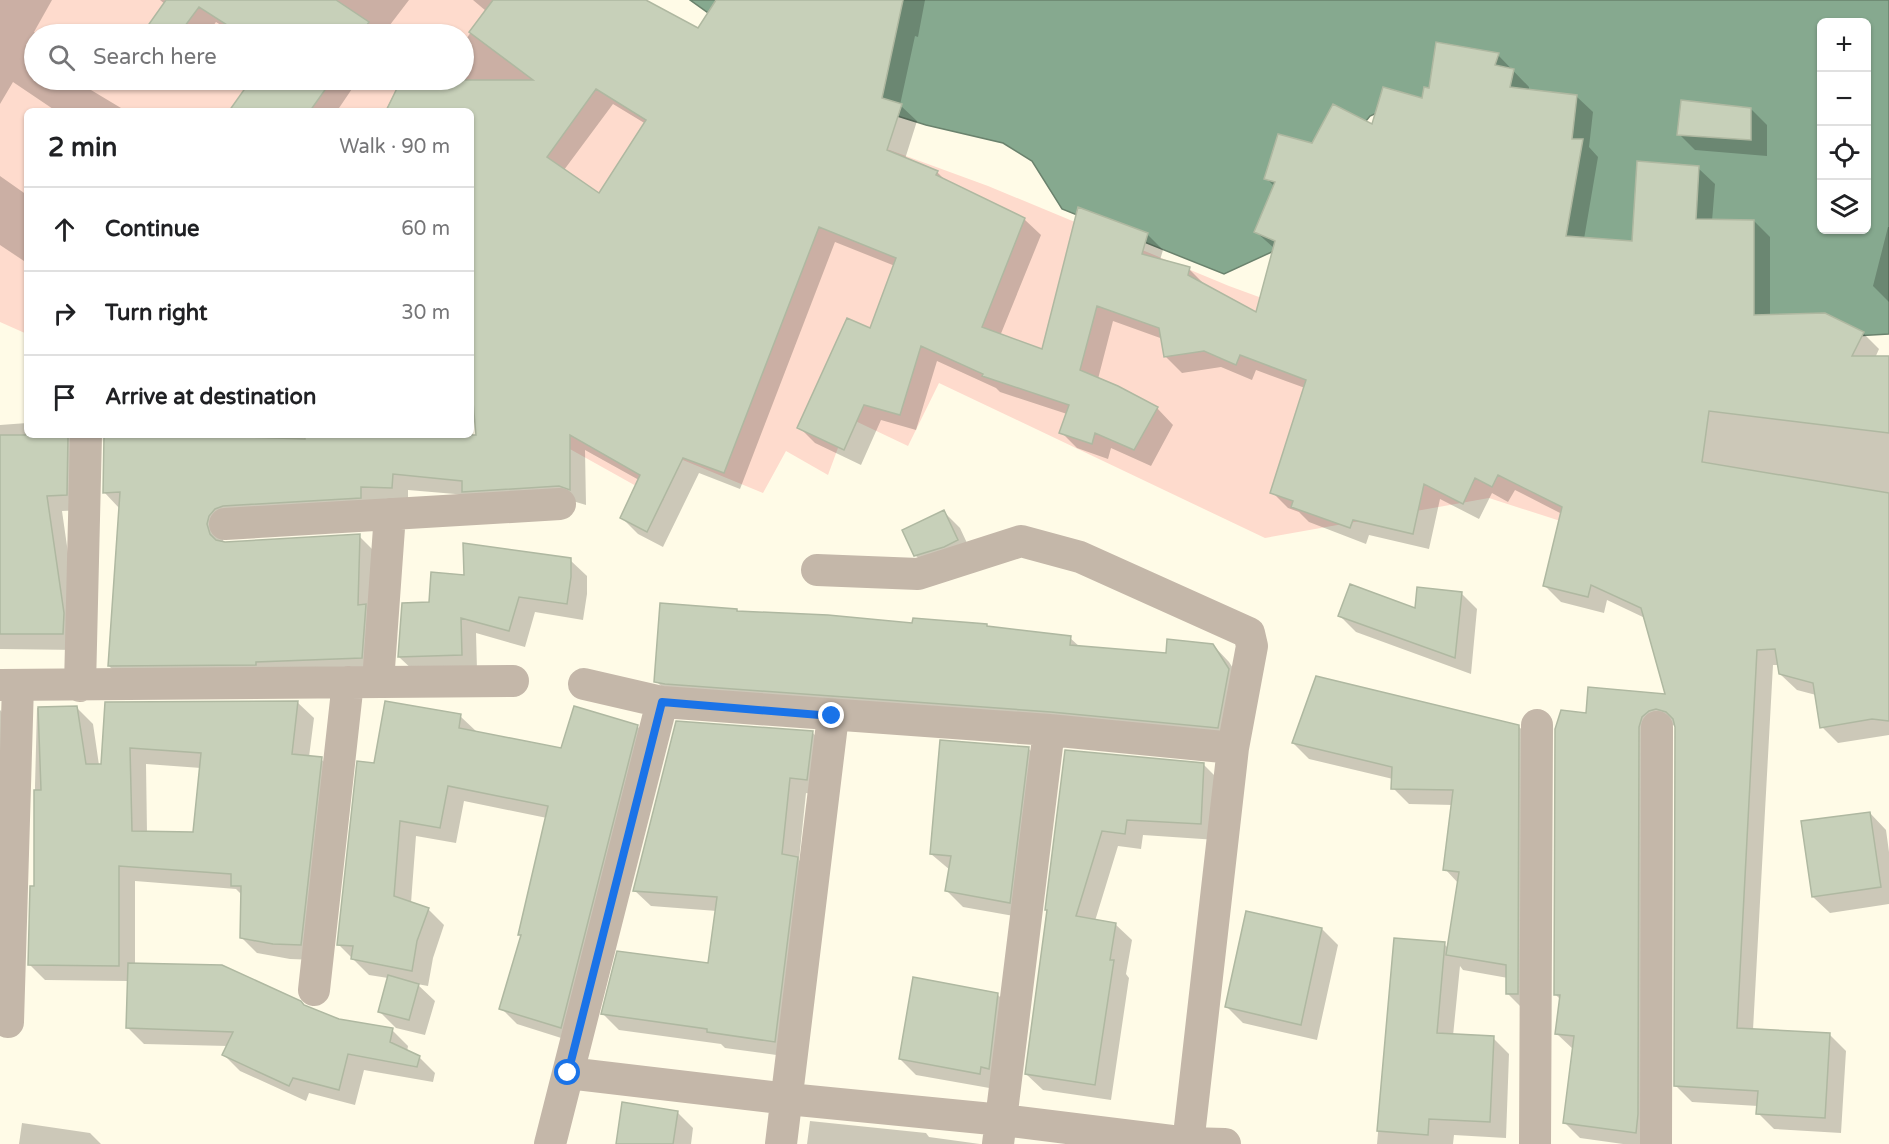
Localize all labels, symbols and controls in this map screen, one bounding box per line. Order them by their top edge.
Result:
map controls [1817,18,1871,234]
button: + [1817,18,1871,72]
search box [24,24,474,90]
icon: search [45,41,78,74]
text: Search here [93,44,217,70]
button: − [1817,72,1871,126]
button: locate [1817,126,1871,180]
text: 2 min [48,132,117,163]
text: Walk · 90 m [339,135,450,159]
button: layers [1817,180,1871,234]
icon: ahead [48,213,81,246]
text: Continue [105,216,200,242]
text: 60 m [401,217,450,241]
icon: right [48,297,81,330]
text: Turn right [105,300,207,326]
text: 30 m [401,301,450,325]
icon: arrive [48,381,81,414]
text: Arrive at destination [105,384,316,410]
route end [818,702,844,728]
route start [554,1059,580,1085]

